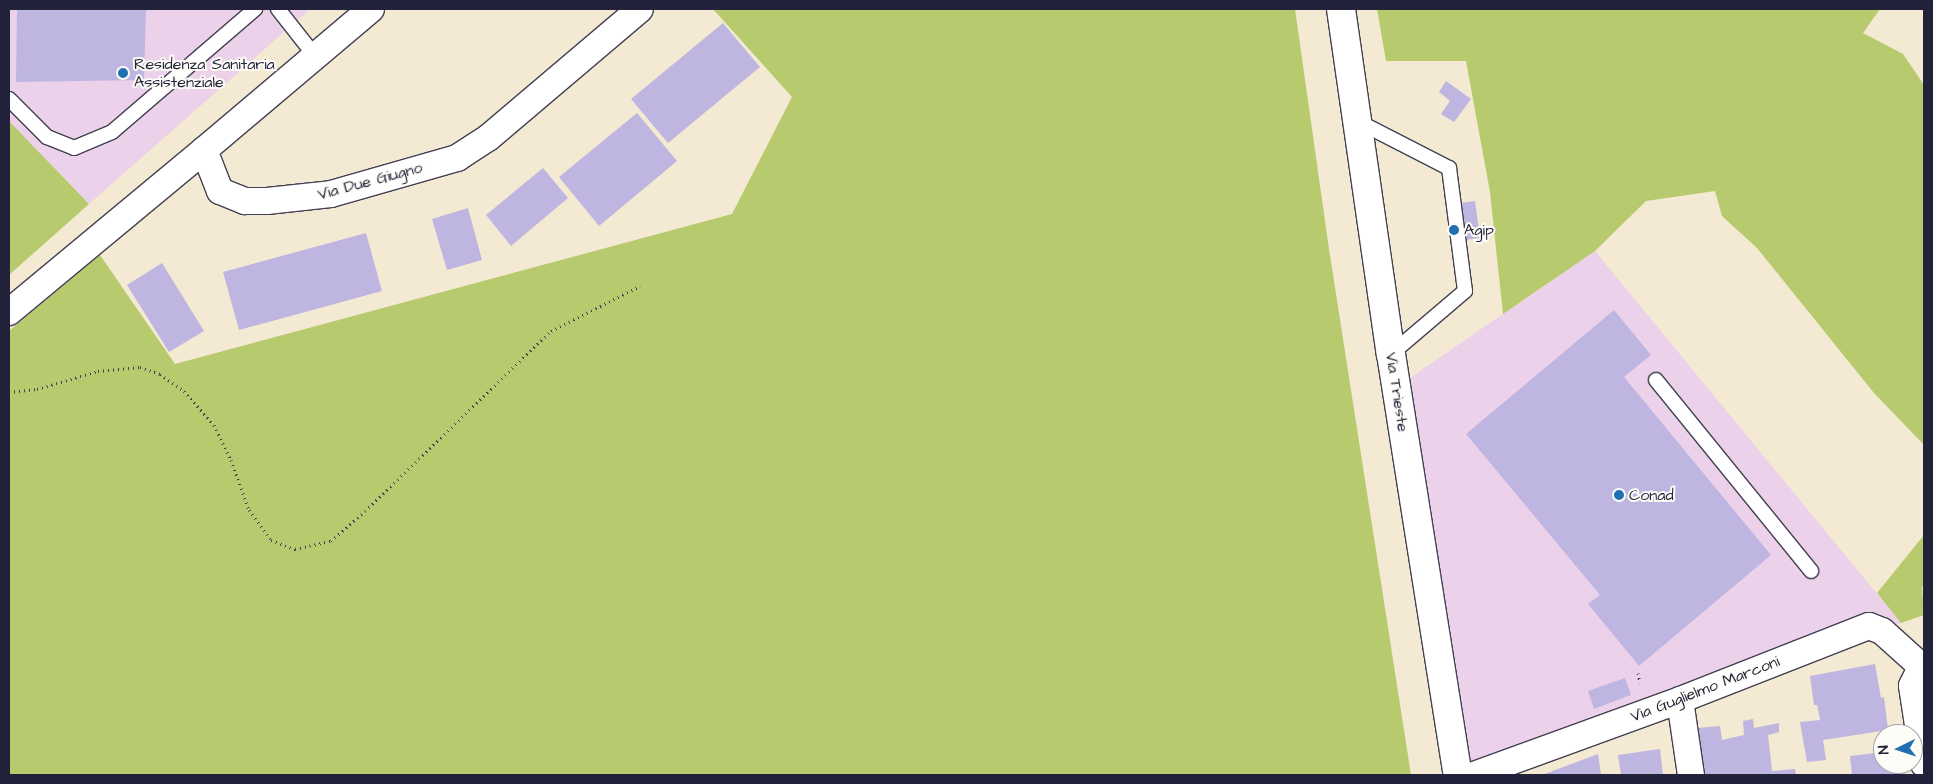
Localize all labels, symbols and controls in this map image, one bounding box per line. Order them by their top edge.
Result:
place label: Residenza Sanitaria Assistenziale [134,54,275,92]
marker: Residenza Sanitaria Assistenziale [116,66,130,80]
street label: Via Due Giugno [316,158,424,204]
place label: Agip [1464,220,1494,240]
marker: Agip [1448,224,1460,236]
street label: Via Trieste [1381,351,1413,433]
place label: Conad [1629,485,1674,505]
marker: Conad [1613,489,1625,501]
street label: Via Guglielmo Marconi [1628,652,1782,726]
north arrow [1873,724,1923,774]
text: N [1874,745,1894,755]

